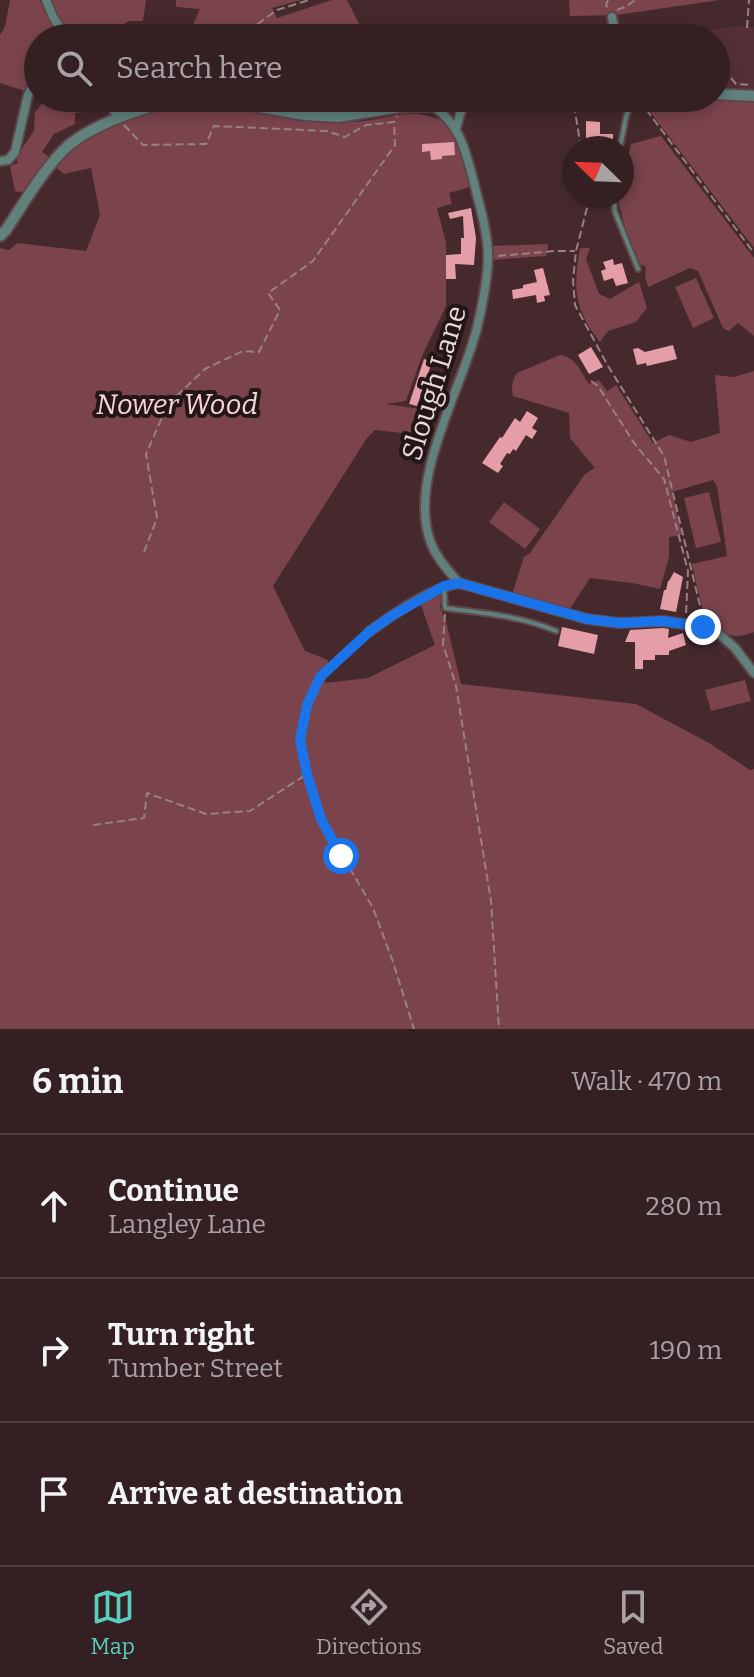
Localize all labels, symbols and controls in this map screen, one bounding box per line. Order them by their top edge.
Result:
search box [24,24,730,112]
icon: search [52,46,96,90]
text: Search here [116,50,283,86]
north arrow [562,136,634,208]
street label: Slough Lane [395,302,473,464]
park label: Nower Wood [96,388,258,421]
route end [685,609,721,645]
route start [323,838,359,874]
text: 6 min [32,1061,123,1102]
text: Walk · 470 m [571,1066,722,1097]
text: Continue [108,1173,239,1209]
icon: ahead [32,1184,76,1228]
text: 280 m [646,1191,722,1222]
text: Langley Lane [108,1209,266,1240]
text: Turn right [108,1317,255,1353]
icon: right [32,1328,76,1372]
text: 190 m [650,1335,722,1366]
text: Tumber Street [108,1353,283,1384]
icon: arrive [32,1472,76,1516]
text: Arrive at destination [108,1476,403,1512]
tab: Map [91,1585,135,1660]
tab: Directions [316,1585,422,1660]
tab: Saved [603,1585,663,1660]

